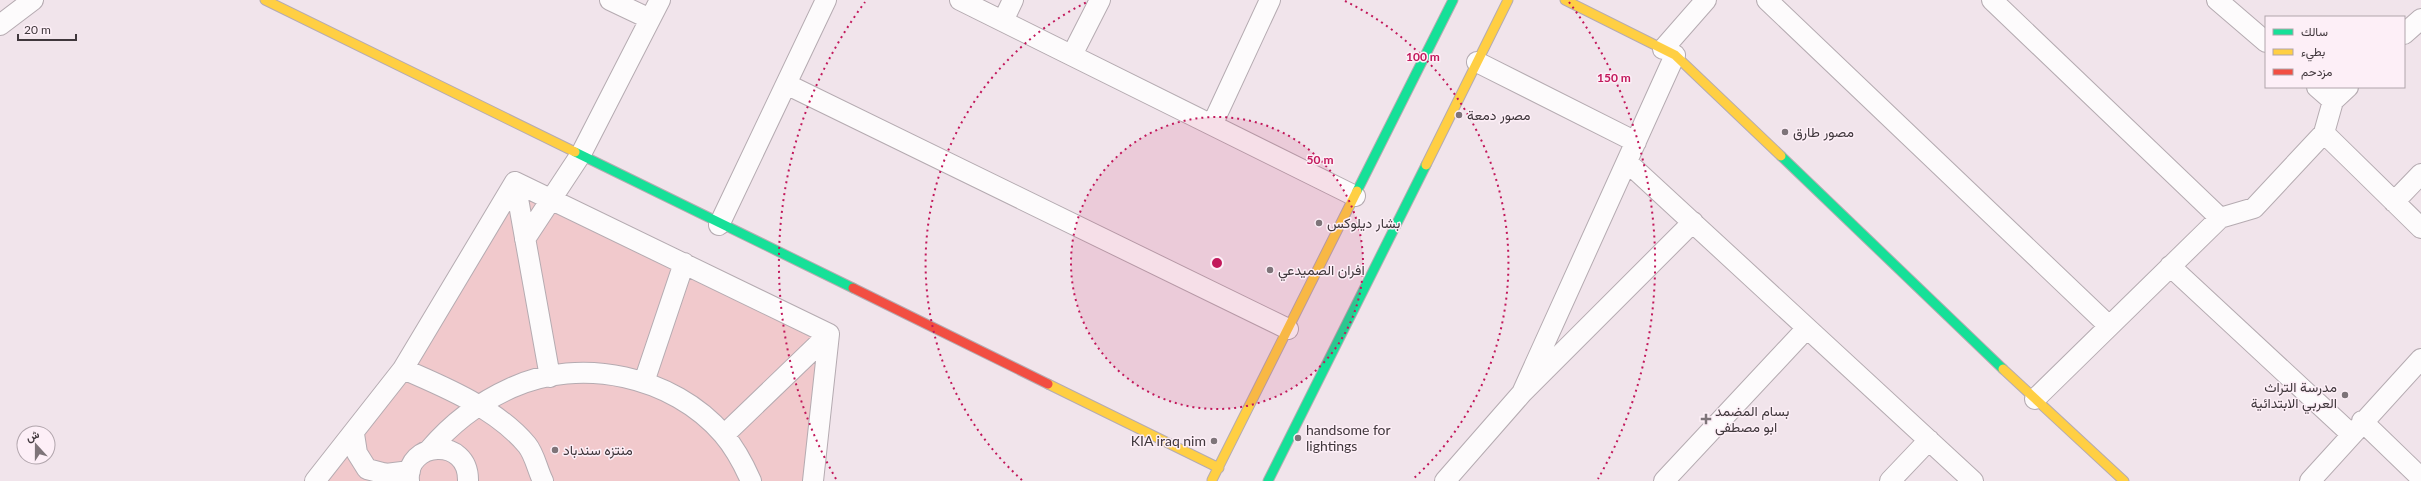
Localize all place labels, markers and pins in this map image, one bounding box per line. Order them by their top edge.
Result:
place label: مصور دمعة [1467,106,1531,124]
marker: مصور دمعة [1454,110,1464,120]
place label: مصور طارق [1793,123,1854,141]
marker: مصور طارق [1780,127,1790,137]
place label: بشار ديلوكس [1327,214,1400,232]
marker: بشار ديلوكس [1314,218,1324,228]
centre of rings [1210,256,1224,270]
place label: افران الصميدعي [1278,261,1365,282]
marker: افران الصميدعي [1265,265,1275,275]
place label: مدرسة التراث العربي الابتدائية [2251,378,2337,415]
marker: مدرسة التراث العربي الابتدائية [2340,390,2350,400]
place label: بسام المضمد ابو مصطفى [1715,402,1789,436]
marker: بسام المضمد ابو مصطفى [1700,413,1712,425]
place label: handsome for lightings [1306,421,1391,454]
place label: KIA iraq nim [1131,432,1206,449]
marker: handsome for lightings [1293,433,1303,443]
marker: KIA iraq nim [1209,436,1219,446]
place label: منتزه سندباد [563,441,633,459]
marker: منتزه سندباد [550,445,560,455]

